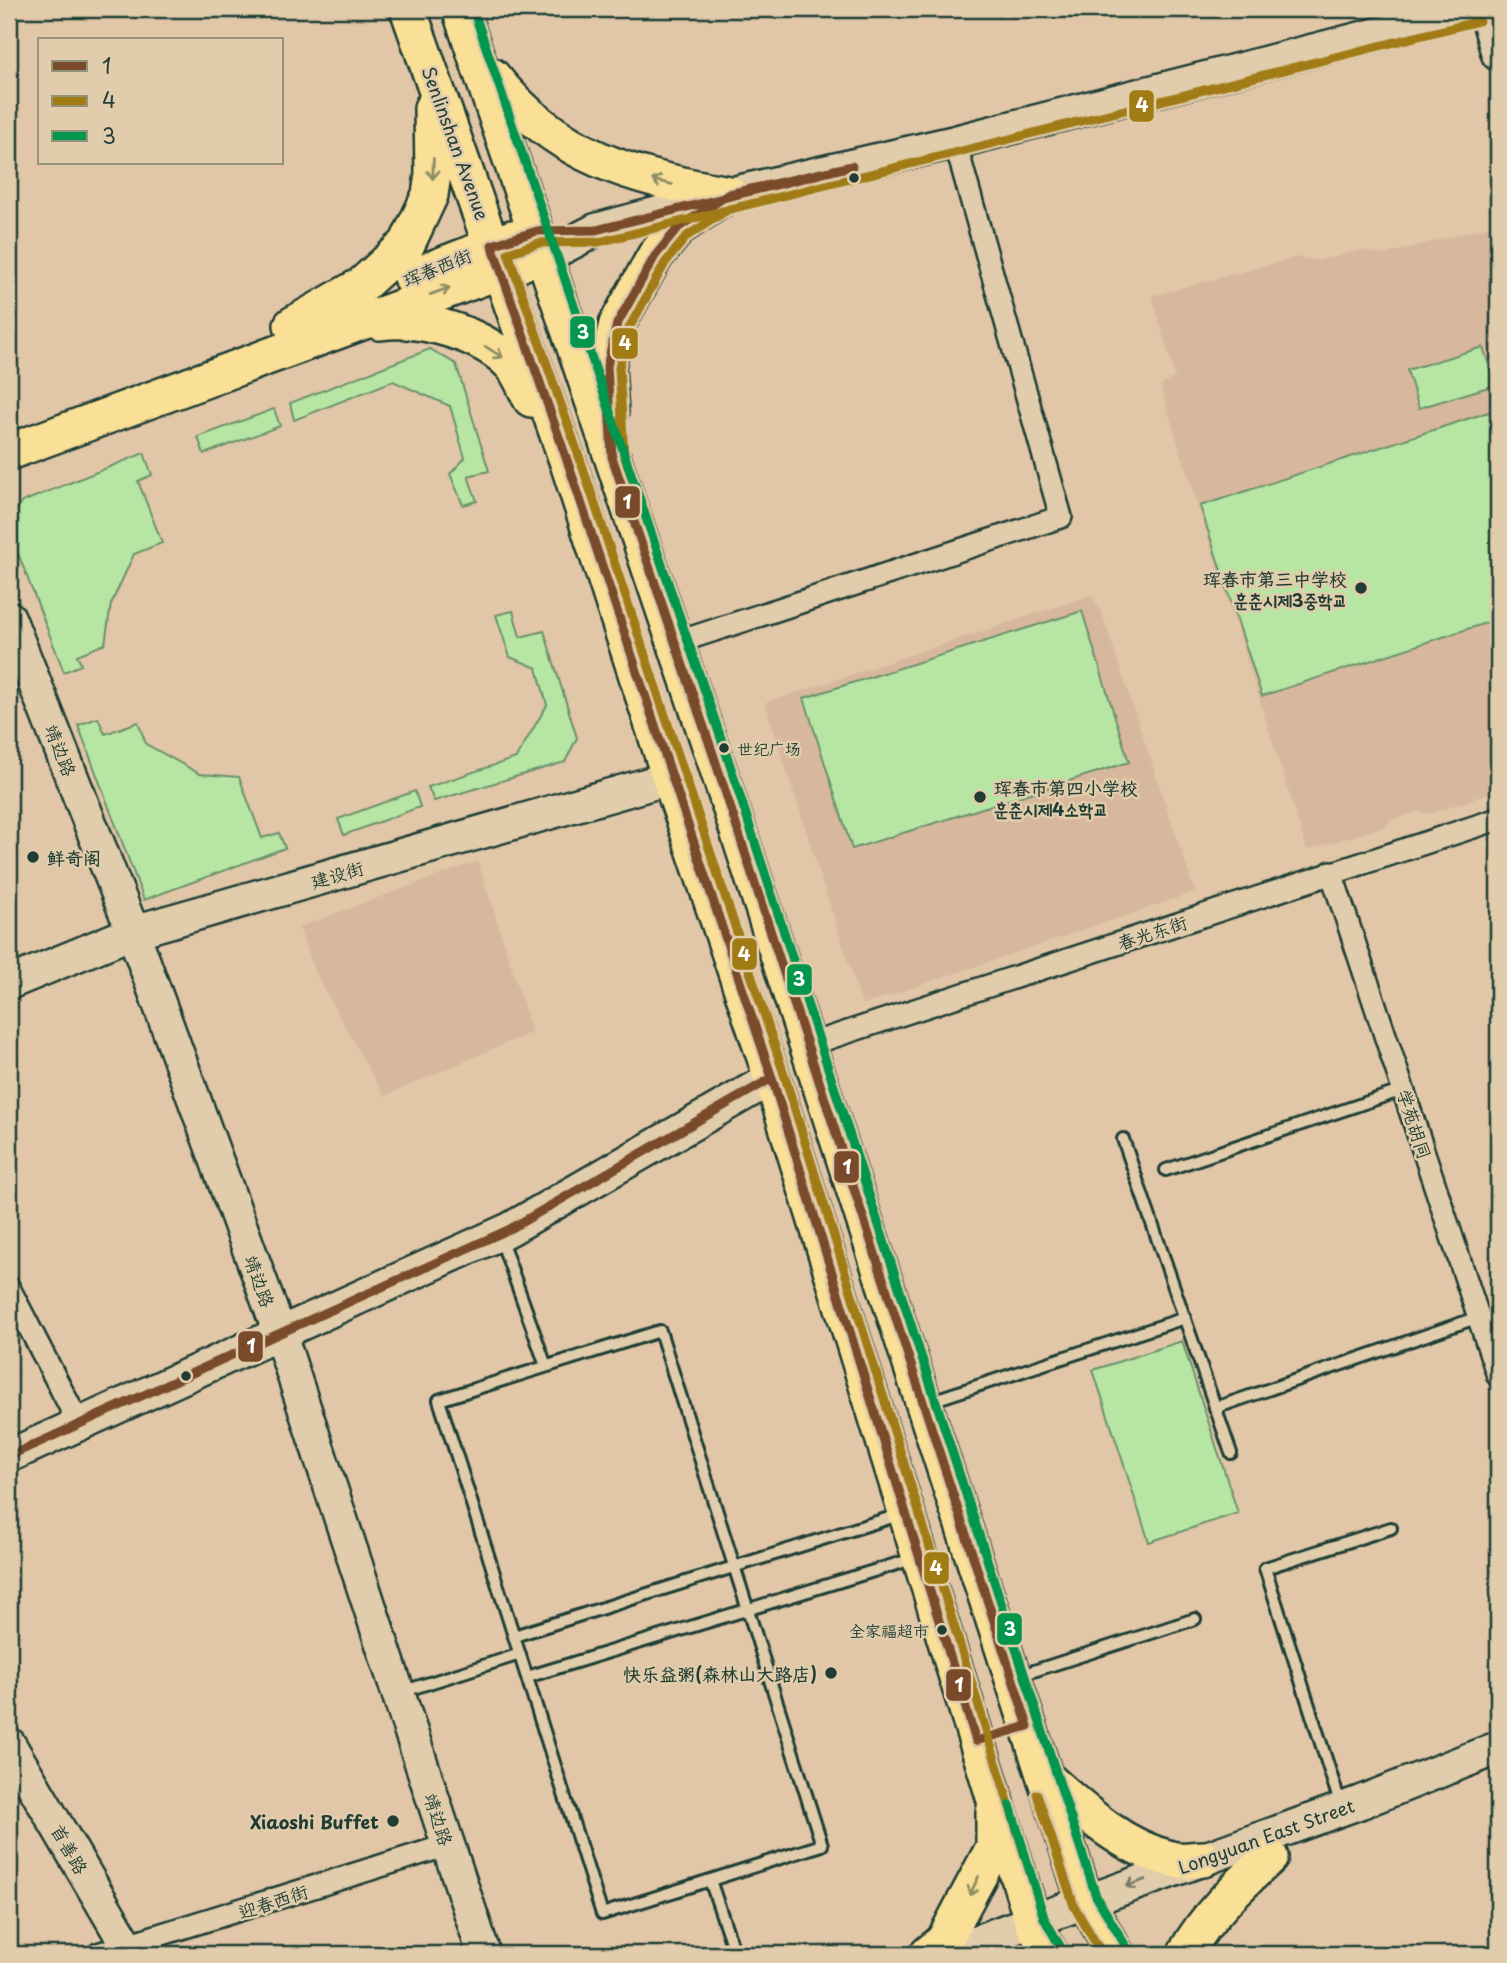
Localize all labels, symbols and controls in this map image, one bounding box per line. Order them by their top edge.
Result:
legend [38,38,284,164]
text: 1 [102,49,111,81]
street label: Senlinshan Avenue [416,62,496,224]
text: 4 [102,83,116,115]
line badge: 4 [1128,89,1155,123]
text: 4 [1136,90,1149,118]
text: 3 [102,119,116,151]
one-way arrow [426,157,439,180]
unlabelled marker [847,171,861,185]
one-way arrow [651,174,674,188]
street label: 珲春西街 [399,241,475,293]
one-way arrow [429,284,451,296]
line badge: 3 [569,315,596,349]
text: 3 [577,317,589,345]
line badge: 4 [611,327,639,360]
text: 4 [619,328,632,356]
one-way arrow [483,346,503,360]
line badge: 1 [614,485,641,519]
text: 1 [622,487,632,515]
place label: 珲春市第三中学校 훈춘시제3중학교 [1203,565,1347,613]
marker: 珲春市第三中学校 훈춘시제3중학교 [1353,580,1369,596]
street label: 靖边路 [38,720,84,780]
place label: 世纪广场 [737,736,801,760]
marker: 世纪广场 [717,741,731,755]
place label: 珲春市第四小学校 훈춘시제4소학교 [994,774,1138,822]
marker: 珲春市第四小学校 훈춘시제4소학교 [972,789,988,805]
place label: 鲜奇阁 [47,844,101,871]
marker: 鲜奇阁 [25,849,41,865]
street label: 建设街 [307,854,367,894]
street label: 春光东街 [1114,908,1190,956]
line badge: 4 [731,937,758,971]
text: 4 [738,939,751,967]
line badge: 3 [786,963,813,996]
text: 3 [793,964,805,992]
street label: 学苑胡同 [1391,1086,1439,1162]
line badge: 1 [833,1150,860,1184]
text: 1 [842,1152,852,1180]
street label: 靖边路 [238,1251,282,1311]
line badge: 1 [237,1330,264,1363]
text: 1 [246,1331,256,1359]
unlabelled marker [179,1369,193,1383]
line badge: 4 [923,1551,950,1585]
text: 4 [930,1553,943,1581]
line badge: 3 [996,1612,1023,1646]
text: 3 [1004,1614,1016,1642]
place label: 全家福超市 [849,1618,929,1642]
marker: 全家福超市 [935,1623,949,1637]
place label: 快乐益粥(森林山大路店) [623,1660,817,1687]
marker: 快乐益粥(森林山大路店) [823,1665,839,1681]
line badge: 1 [945,1668,972,1702]
text: 1 [954,1670,964,1698]
street label: 靖边路 [418,1789,460,1849]
street label: Longyuan East Street [1174,1792,1358,1880]
place label: Xiaoshi Buffet [250,1808,379,1835]
marker: Xiaoshi Buffet [385,1813,401,1829]
street label: 首善路 [45,1819,95,1879]
one-way arrow [967,1875,980,1896]
street label: 迎春西街 [235,1877,311,1925]
one-way arrow [1125,1878,1147,1890]

